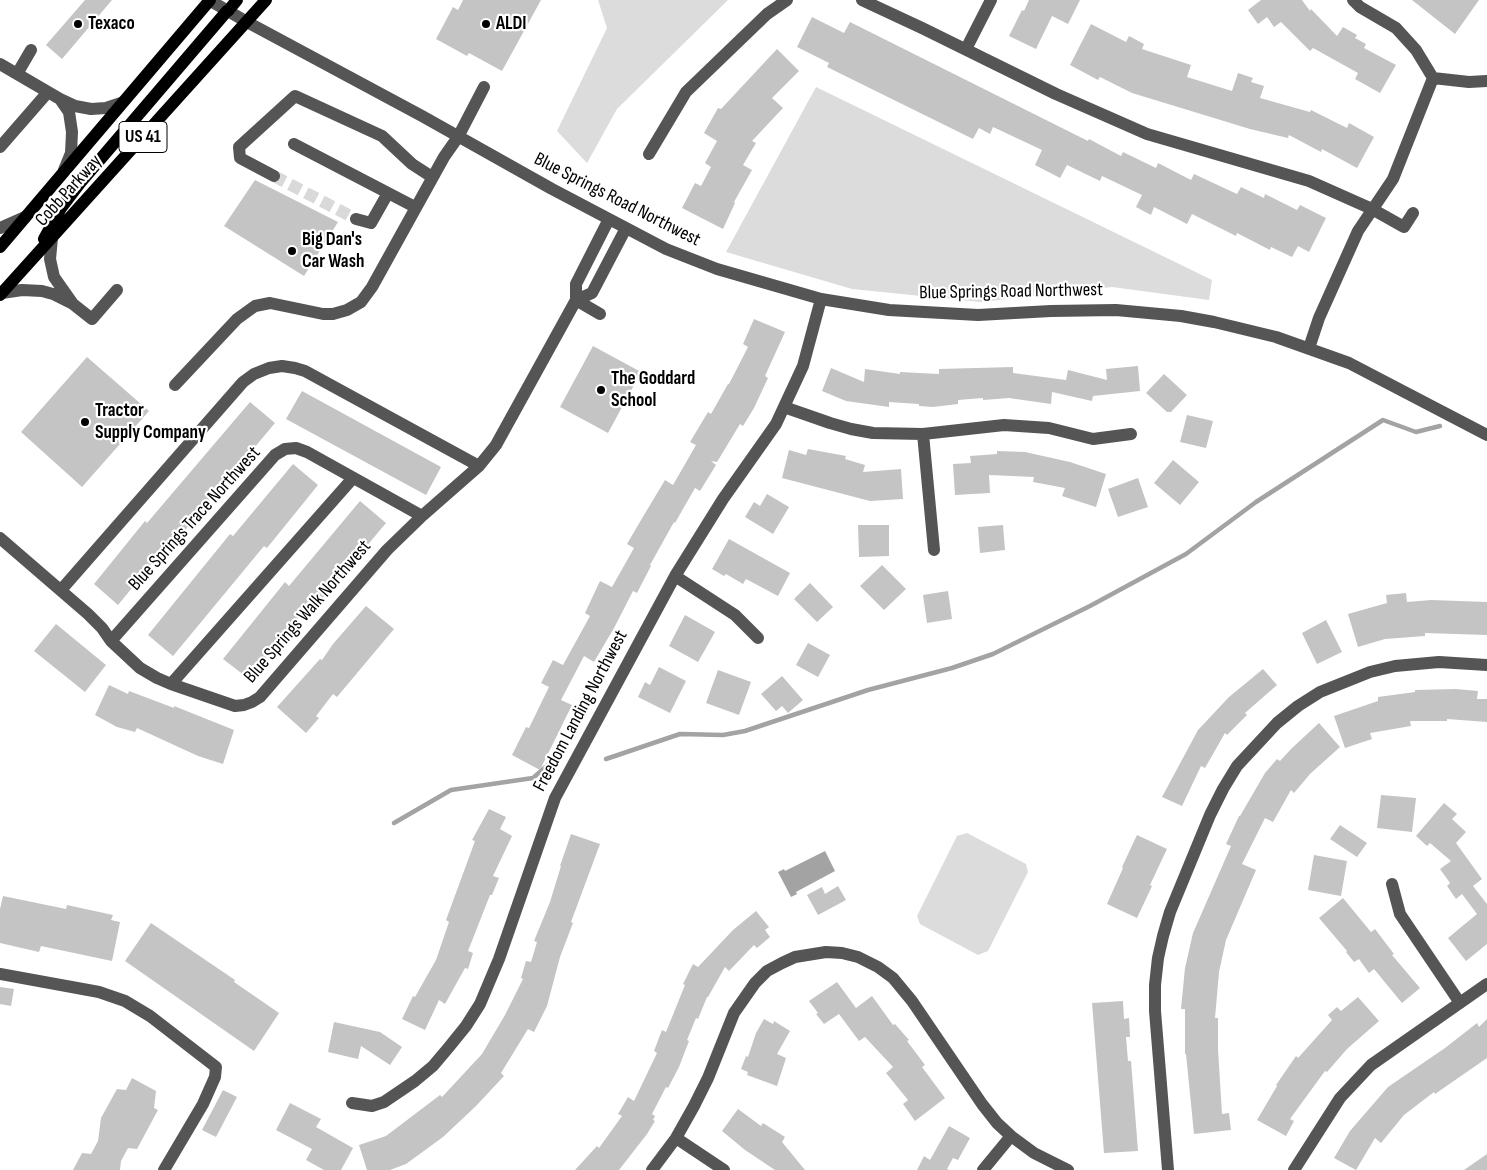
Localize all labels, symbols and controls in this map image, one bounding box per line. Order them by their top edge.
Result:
place label: Texaco [88,13,135,35]
place label: ALDI [496,13,527,35]
marker: Texaco [72,18,84,30]
marker: ALDI [480,18,492,30]
road number: US 41 [119,121,167,152]
street label: Blue Springs Road Northwest [530,148,704,252]
street label: Cobb Parkway [31,150,107,232]
place label: Big Dan's Car Wash [302,229,364,273]
marker: Big Dan's Car Wash [286,245,298,257]
street label: Blue Springs Road Northwest [919,279,1103,305]
place label: The Goddard School [611,368,695,412]
marker: The Goddard School [595,384,607,396]
place label: Tractor Supply Company [95,400,206,444]
marker: Tractor Supply Company [79,416,91,428]
street label: Blue Springs Trace Northwest [124,442,266,596]
street label: Blue Springs Walk Northwest [240,536,376,688]
street label: Freedom Landing Northwest [529,626,633,796]

